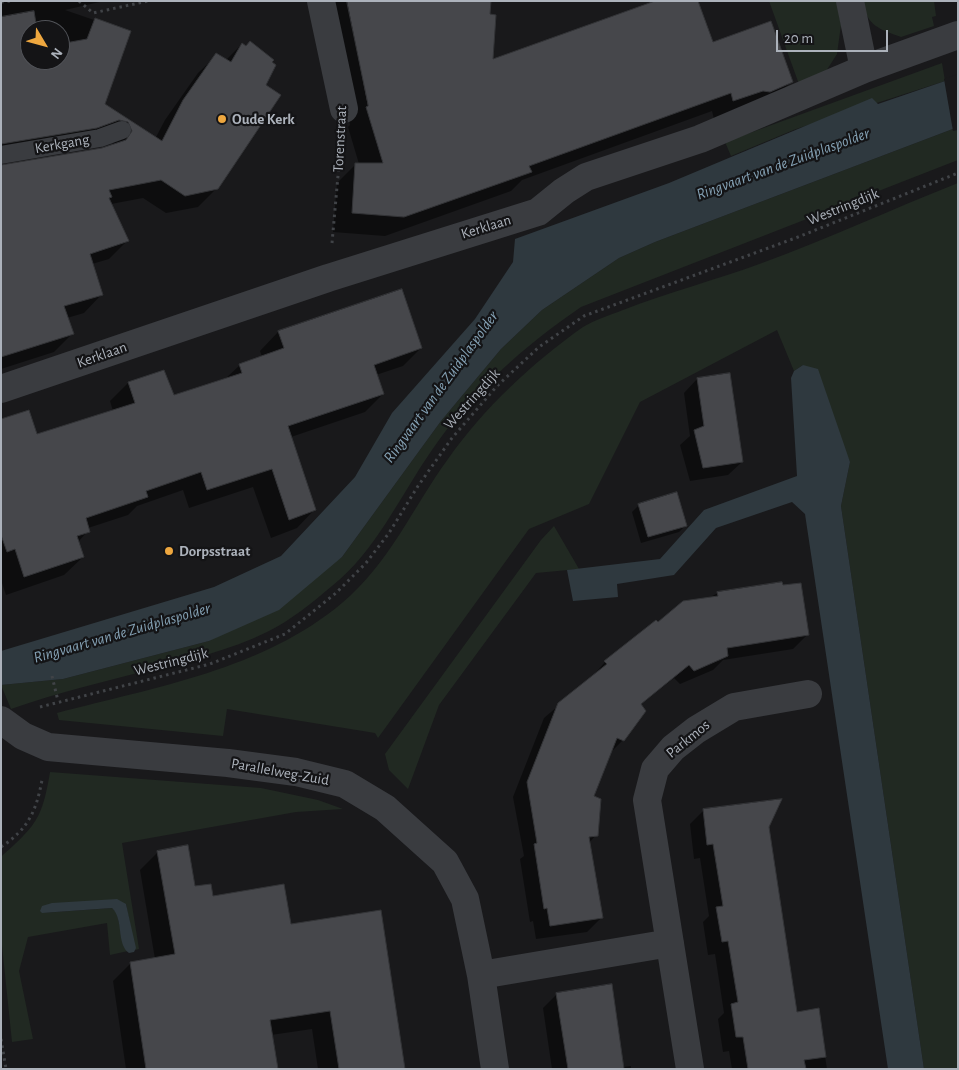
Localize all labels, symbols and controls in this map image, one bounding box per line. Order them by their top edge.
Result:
north arrow [20,20,70,70]
scale bar [779,20,892,52]
text: 20 m [784,31,813,46]
text: N [48,45,65,62]
street label: Torenstraat [329,105,351,173]
place label: Oude Kerk [232,110,295,128]
marker: Oude Kerk [216,113,228,125]
water label: Ringvaart van de Zuidplaspolder [694,124,872,204]
street label: Kerkgang [33,130,91,158]
street label: Westringdijk [805,184,881,230]
street label: Kerklaan [459,211,513,243]
water label: Ringvaart van de Zuidplaspolder [379,307,503,467]
street label: Kerklaan [75,338,129,372]
street label: Westringdijk [440,365,504,433]
place label: Dorpsstraat [179,542,250,560]
marker: Dorpsstraat [163,545,175,557]
water label: Ringvaart van de Zuidplaspolder [31,599,213,667]
street label: Westringdijk [132,644,210,680]
street label: Parkmos [663,716,713,762]
street label: Parallelweg-Zuid [230,755,330,789]

